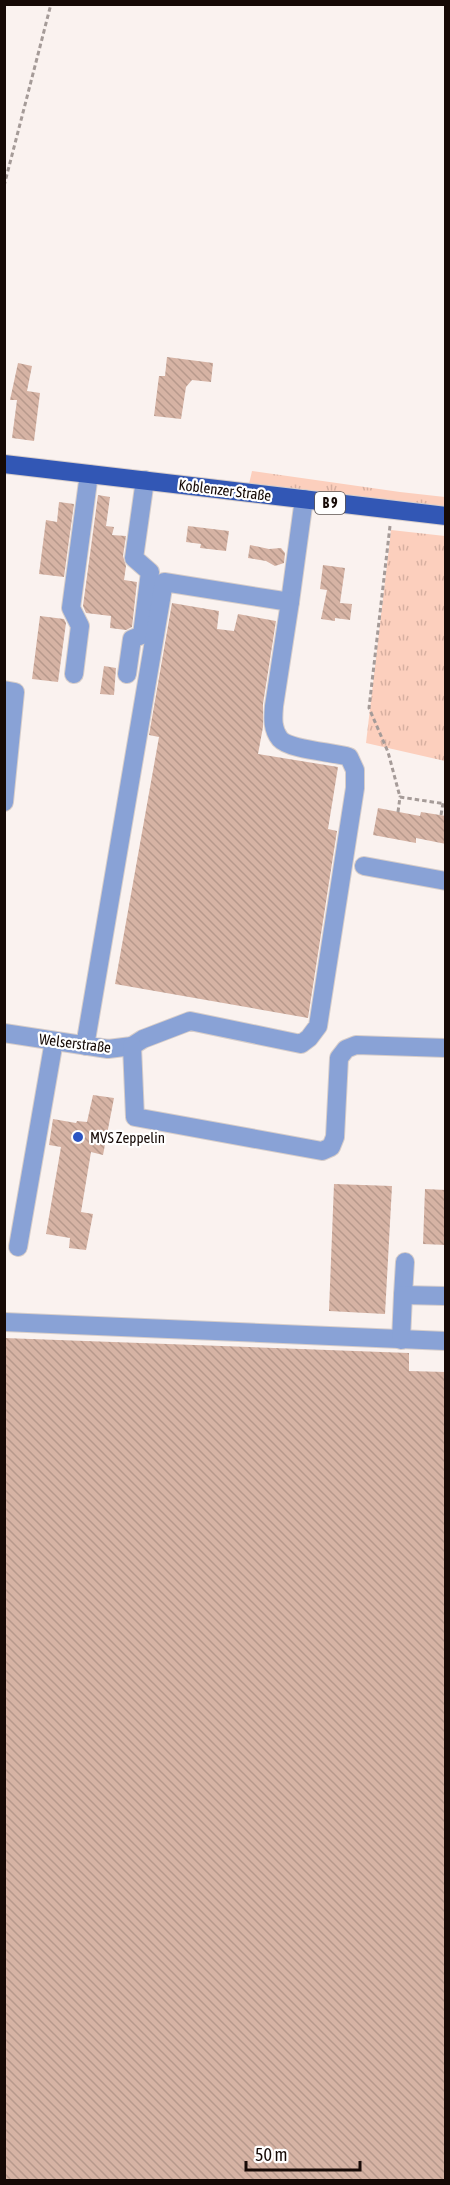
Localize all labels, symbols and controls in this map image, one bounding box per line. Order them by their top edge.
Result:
street label: Koblenzer Straße [178,476,272,504]
road number: B 9 [315,492,345,514]
street label: Welserstraße [38,1030,112,1056]
place label: MVS Zeppelin [90,1129,165,1146]
marker: MVS Zeppelin [71,1130,85,1144]
scale bar [246,2134,360,2172]
text: 50 m [255,2144,287,2165]

